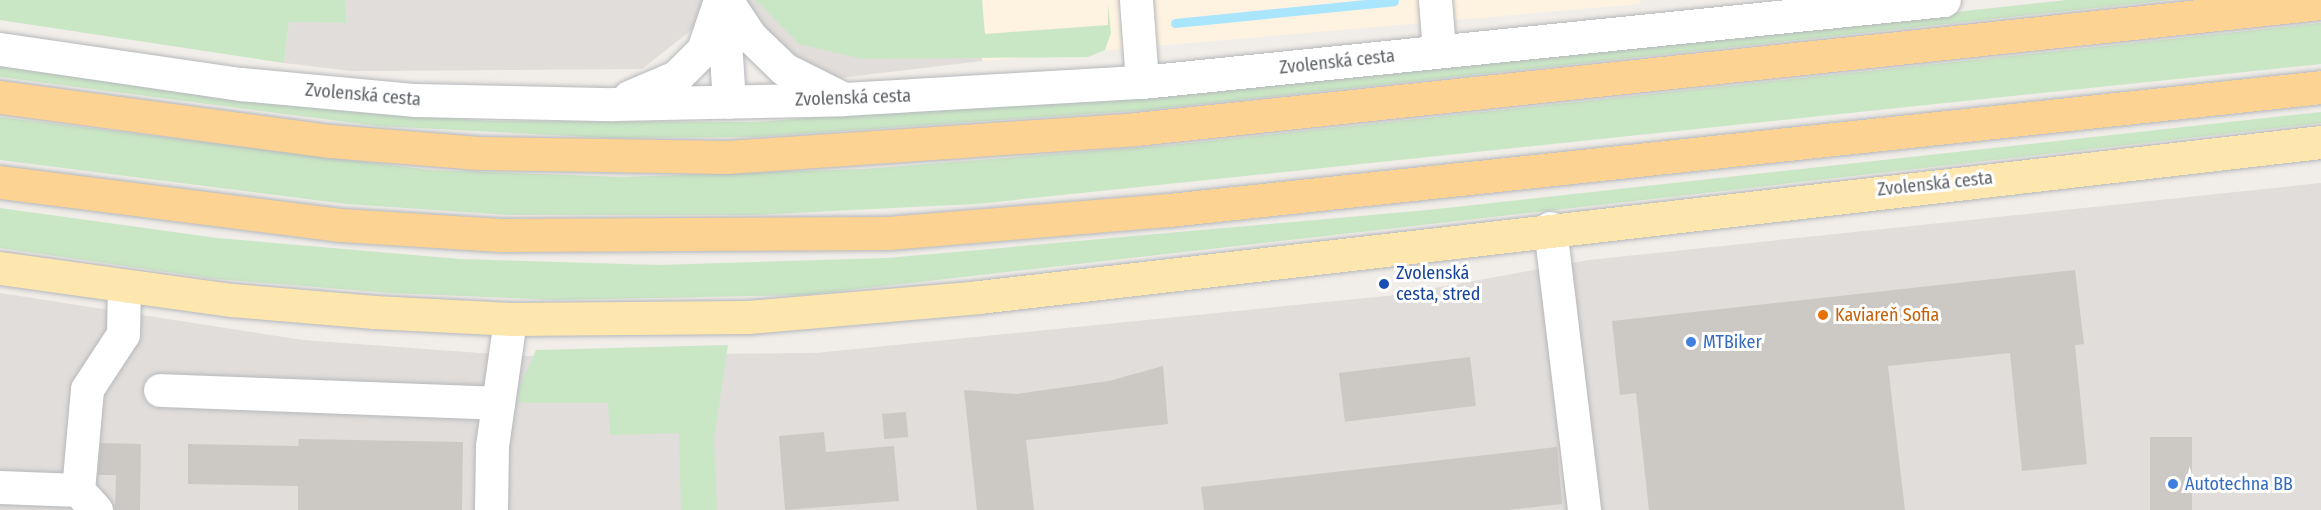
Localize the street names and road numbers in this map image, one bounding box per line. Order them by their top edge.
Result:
street label: Zvolenská cesta [1278,45,1396,79]
street label: Zvolenská cesta [304,79,422,111]
street label: Zvolenská cesta [795,85,911,111]
street label: Zvolenská cesta [1876,167,1994,201]

